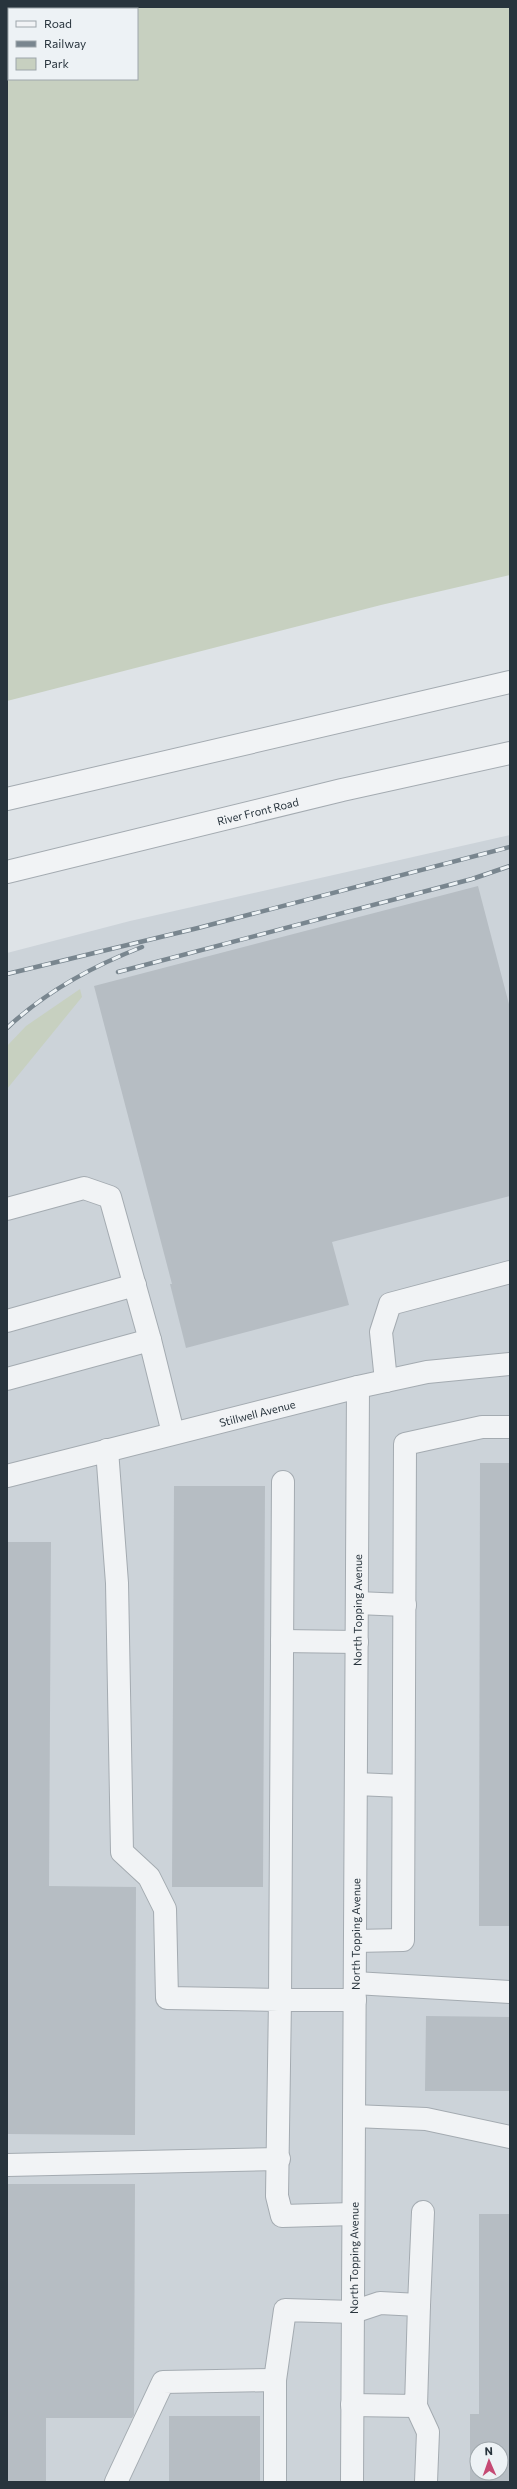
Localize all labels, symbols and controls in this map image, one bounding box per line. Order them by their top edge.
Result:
legend [8,8,138,80]
text: Road [44,16,72,30]
text: Railway [44,36,86,50]
text: Park [44,56,70,70]
street label: River Front Road [215,794,300,827]
street label: Stillwell Avenue [218,1397,297,1428]
street label: North Topping Avenue [350,1554,364,1666]
street label: North Topping Avenue [348,1878,362,1990]
street label: North Topping Avenue [346,2202,360,2314]
north arrow [469,2441,509,2481]
text: N [484,2444,493,2457]

